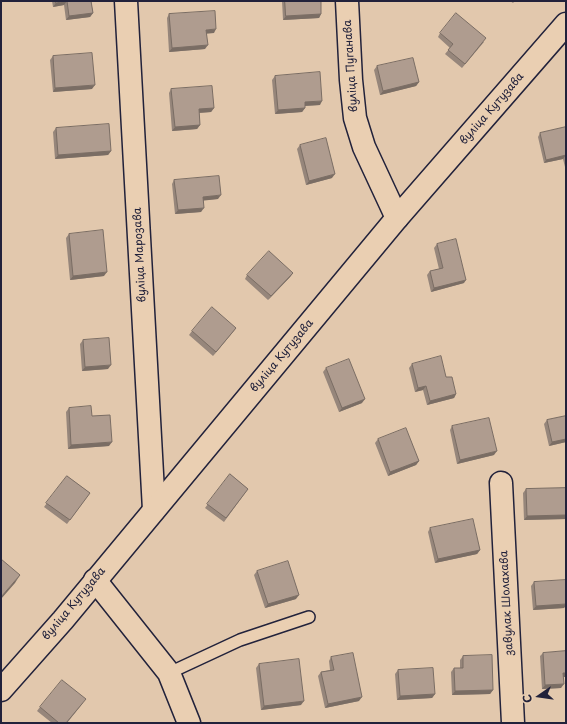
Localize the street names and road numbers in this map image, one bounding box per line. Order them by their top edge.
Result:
street label: вуліца Пуганава [341,19,361,113]
street label: вуліца Кутузава [457,70,527,148]
street label: вуліца Марозава [131,207,149,303]
street label: вуліца Кутузава [248,317,316,395]
street label: завулак Шолахава [498,550,516,656]
street label: вуліца Кутузава [40,565,108,643]

